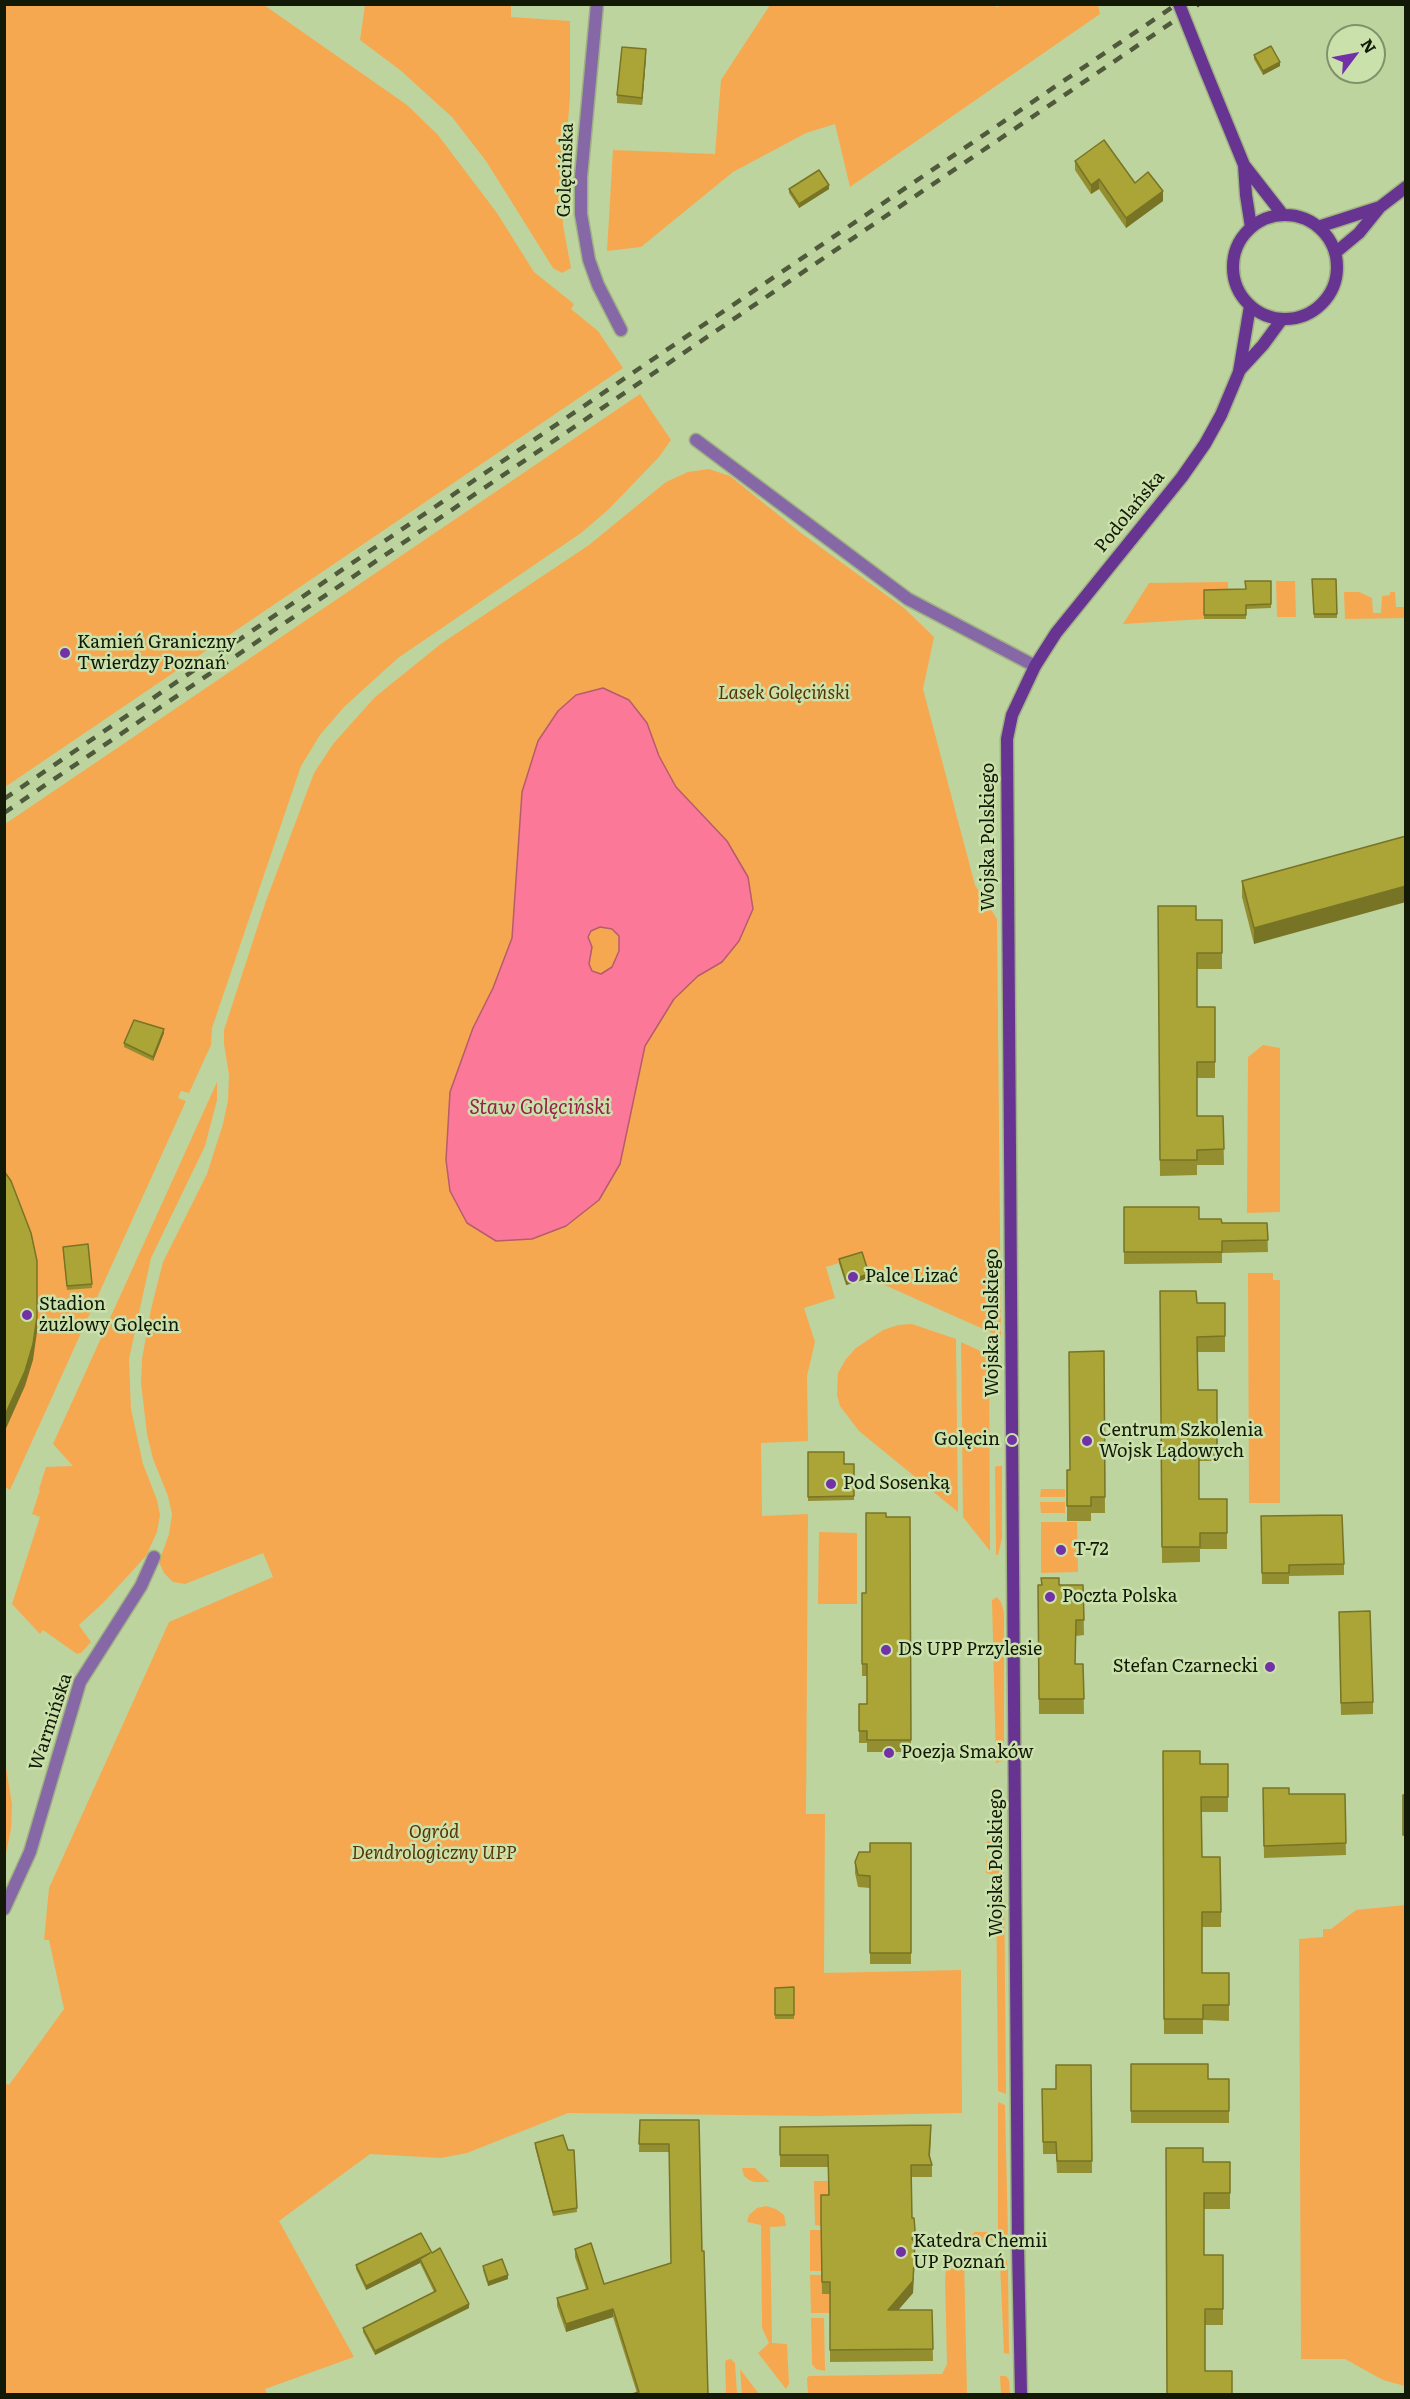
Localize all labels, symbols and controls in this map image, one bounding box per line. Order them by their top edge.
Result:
north arrow [1326,24,1386,84]
text: N [1356,33,1383,58]
street label: Golęcińska [554,122,578,218]
street label: Podolańska [1091,467,1169,557]
place label: Kamień Graniczny Twierdzy Poznań [77,632,236,674]
marker: Kamień Graniczny Twierdzy Poznań [58,646,72,660]
park label: Lasek Golęciński [718,683,850,705]
street label: Wojska Polskiego [978,763,1000,911]
water label: Staw Golęciński [469,1096,611,1120]
street label: Wojska Polskiego [982,1249,1004,1397]
place label: Palce Lizać [865,1266,958,1288]
marker: Palce Lizać [846,1270,860,1284]
place label: Stadion żużlowy Golęcin [39,1294,179,1336]
marker: Stadion żużlowy Golęcin [20,1308,34,1322]
place label: Centrum Szkolenia Wojsk Lądowych [1099,1420,1263,1462]
place label: Golęcin [934,1429,1000,1451]
marker: Golęcin [1005,1433,1019,1447]
marker: Centrum Szkolenia Wojsk Lądowych [1080,1434,1094,1448]
place label: Pod Sosenką [843,1473,950,1495]
marker: Pod Sosenką [824,1477,838,1491]
place label: T-72 [1073,1539,1109,1561]
marker: T-72 [1054,1543,1068,1557]
place label: Poczta Polska [1062,1586,1177,1608]
marker: Poczta Polska [1043,1590,1057,1604]
place label: DS UPP Przylesie [898,1639,1042,1661]
marker: DS UPP Przylesie [879,1643,893,1657]
place label: Stefan Czarnecki [1113,1656,1258,1678]
marker: Stefan Czarnecki [1263,1660,1277,1674]
street label: Warmińska [25,1670,77,1774]
place label: Poezja Smaków [901,1742,1034,1764]
marker: Poezja Smaków [882,1746,896,1760]
street label: Wojska Polskiego [986,1789,1008,1937]
park label: Ogród Dendrologiczny UPP [352,1822,516,1864]
place label: Katedra Chemii UP Poznań [913,2231,1048,2274]
marker: Katedra Chemii UP Poznań [894,2245,908,2259]

